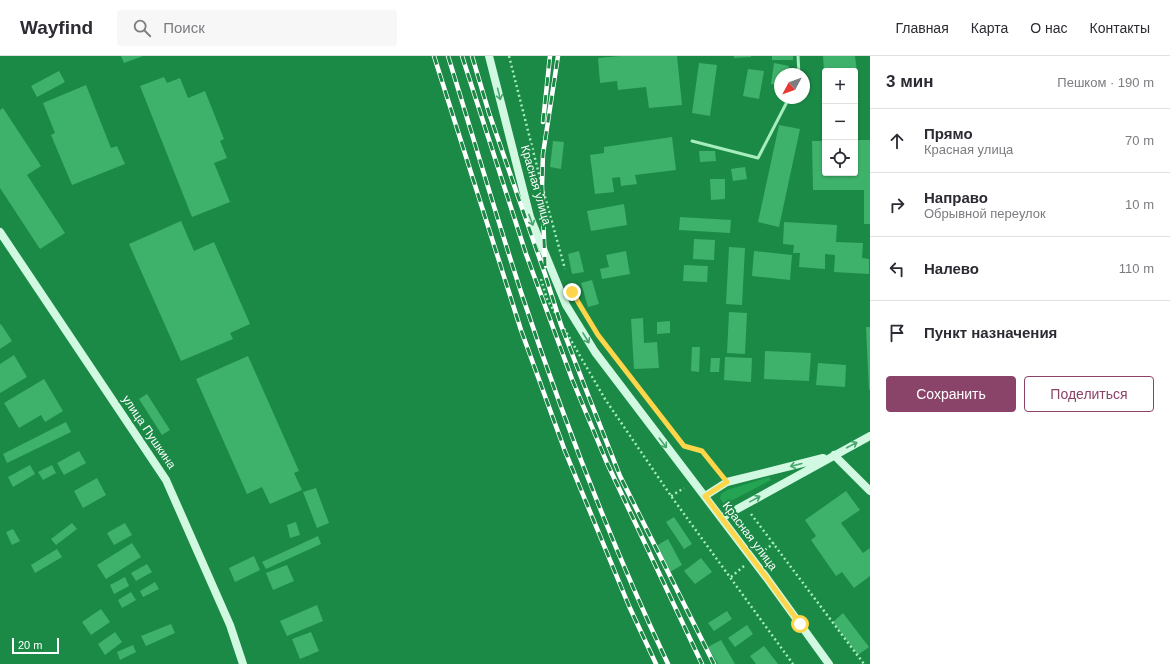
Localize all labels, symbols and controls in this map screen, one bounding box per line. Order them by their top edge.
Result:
search box [117,10,397,46]
text: Wayfind [20,17,93,38]
icon: search [131,17,153,39]
text: Поиск [163,19,205,36]
text: Главная [895,20,949,36]
text: Карта [971,20,1008,36]
text: О нас [1030,20,1068,36]
text: Контакты [1090,20,1150,36]
north arrow [774,68,810,104]
map controls [822,68,858,176]
button: + [822,68,858,104]
text: 3 мин [886,72,933,91]
text: Пешком · 190 m [1057,75,1154,90]
one-way arrow [495,87,503,100]
button: − [822,104,858,140]
text: Прямо [924,125,973,142]
icon: ahead [886,130,908,152]
text: 70 m [1125,133,1154,148]
button: locate [822,140,858,176]
text: Красная улица [924,142,1013,157]
street label: Красная улица [518,143,554,227]
text: Направо [924,189,988,206]
icon: right [886,194,908,216]
text: 10 m [1125,197,1154,212]
text: Обрывной переулок [924,206,1046,221]
one-way arrow [528,213,536,225]
icon: left [886,258,908,280]
text: Налево [924,260,979,277]
text: 110 m [1119,261,1154,276]
route end [563,283,581,301]
icon: arrive [886,322,908,344]
text: Пункт назначения [924,324,1057,341]
one-way arrow [582,332,590,343]
button: Сохранить [886,376,1016,412]
button: Поделиться [1024,376,1154,412]
street label: улица Пушкина [119,393,179,472]
one-way arrow [659,437,668,448]
one-way arrow [846,441,858,449]
one-way arrow [790,461,803,469]
one-way arrow [749,494,761,502]
street label: Красная улица [720,499,781,573]
route start [791,615,809,633]
scale bar [12,636,59,655]
text: 20 m [18,639,42,651]

